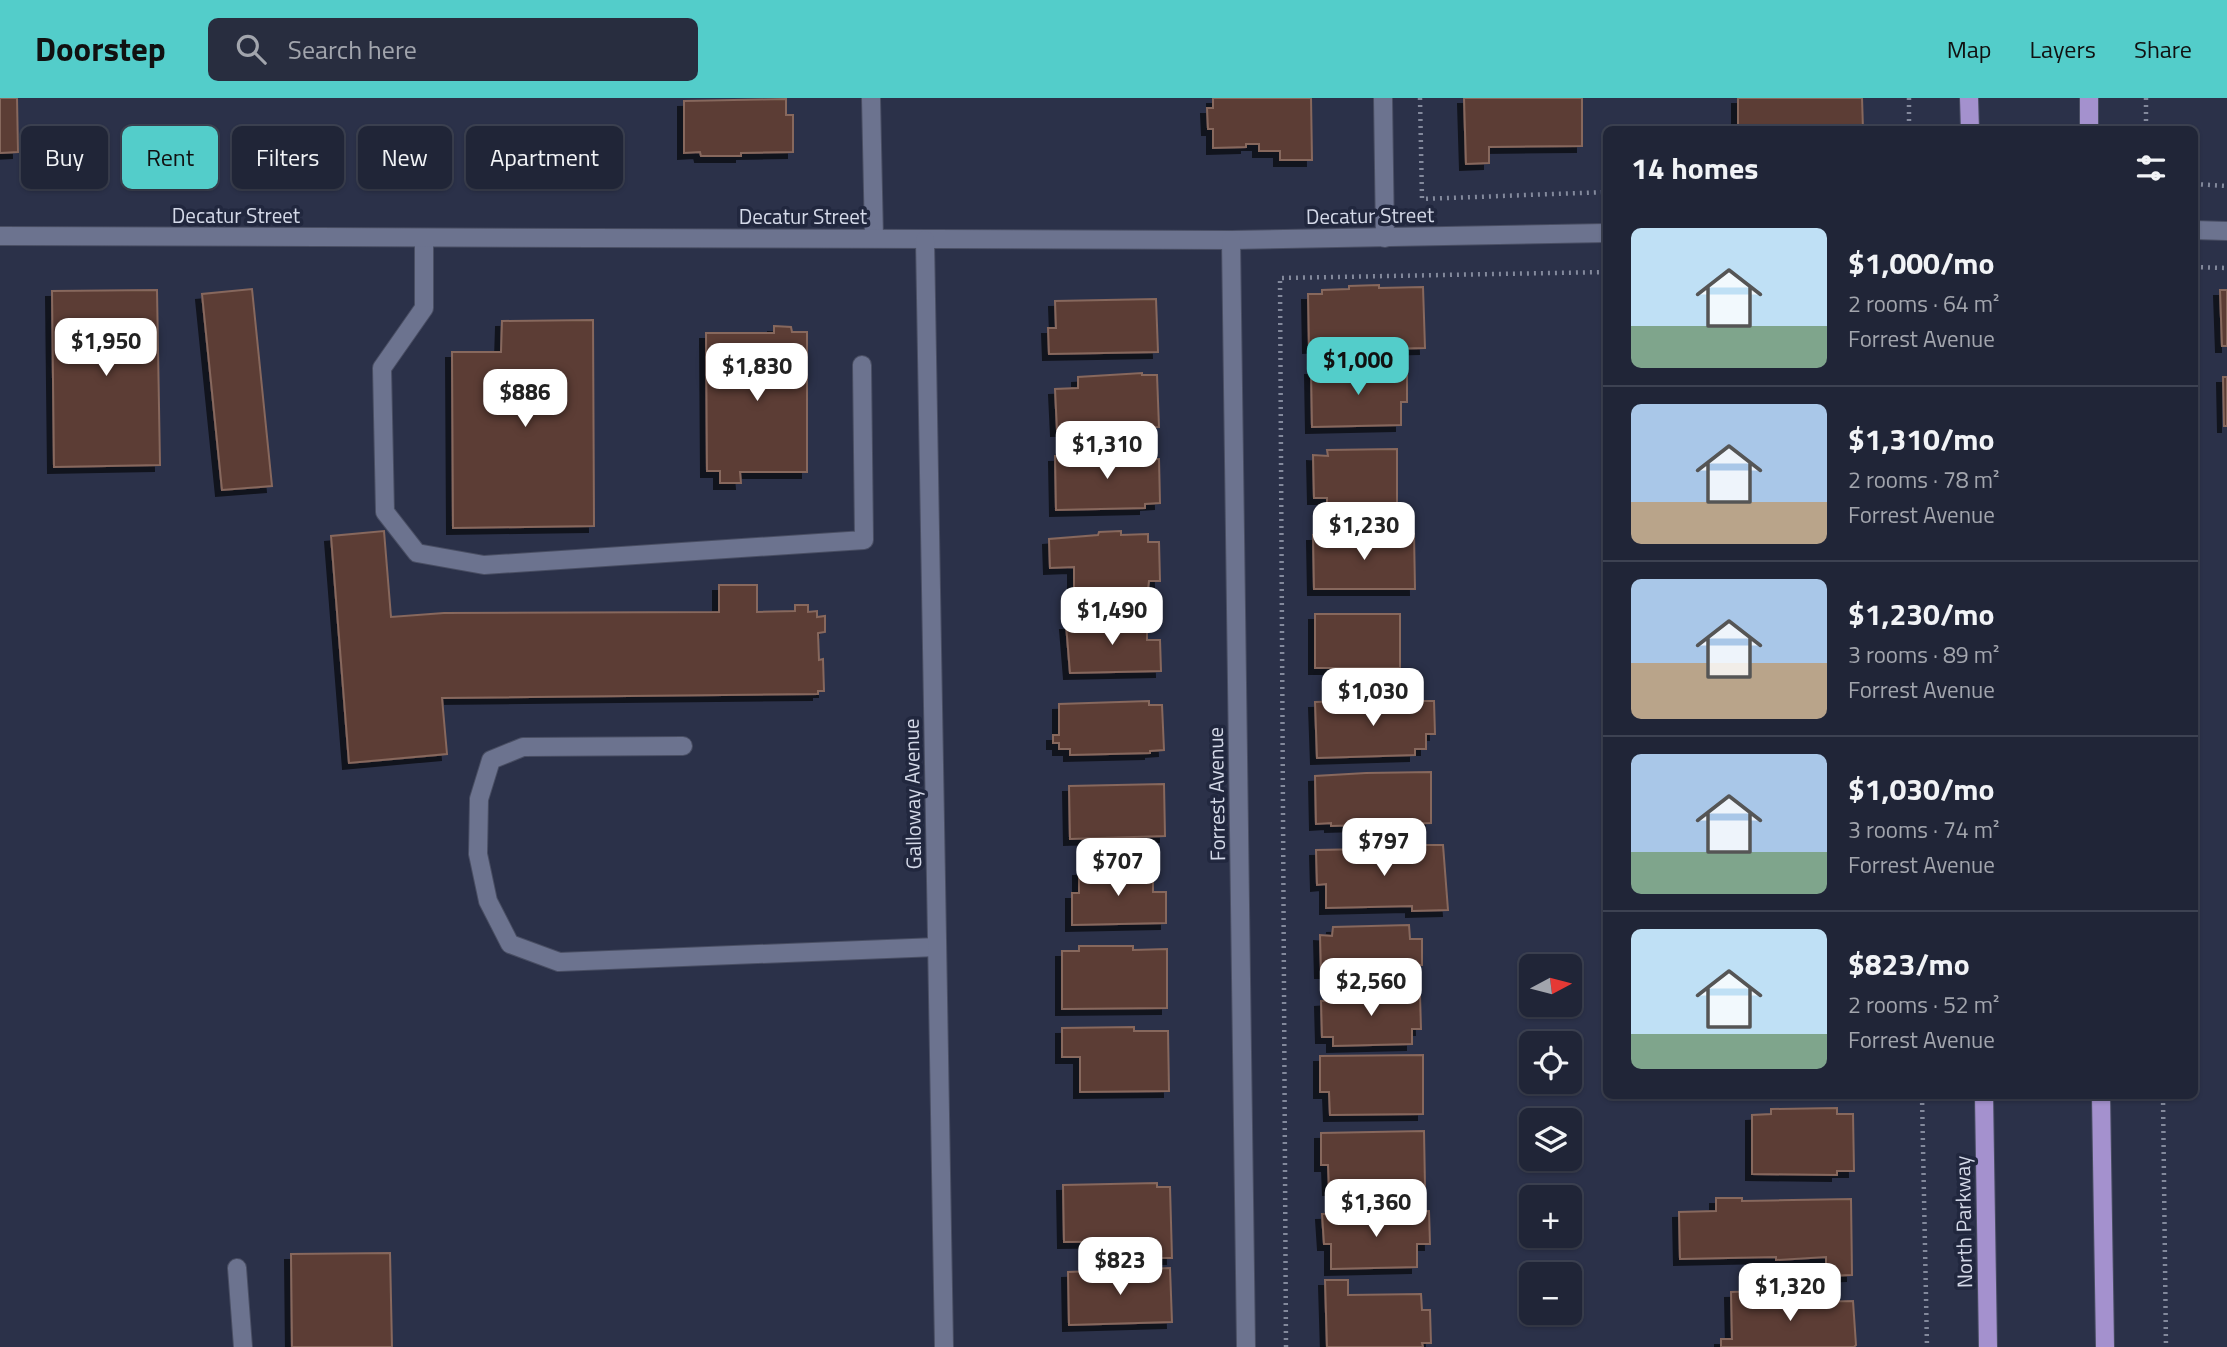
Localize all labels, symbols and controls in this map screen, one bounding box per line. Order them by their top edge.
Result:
search box [208,18,698,81]
text: Doorstep [35,24,166,74]
icon: search [232,30,270,68]
text: Search here [288,30,417,69]
text: Map [1947,31,1992,67]
text: Layers [2030,31,2096,67]
text: Share [2134,31,2192,67]
chip: Buy [21,126,108,189]
chip: Rent [122,126,218,189]
chip: Filters [232,126,344,189]
chip: New [358,126,452,189]
chip: Apartment [466,126,623,189]
text: 14 homes [1631,145,1758,191]
icon: filters [2132,149,2170,187]
street label: Decatur Street [1306,198,1435,232]
street label: Decatur Street [172,199,301,231]
street label: Decatur Street [739,200,868,232]
text: $1,000/mo [1848,240,1994,286]
icon: home [1687,256,1771,340]
text: 2 rooms · 64 m² [1848,286,1999,321]
pin: $1,950 [49,318,163,378]
text: Forrest Avenue [1848,321,1995,356]
text: $1,950 [71,323,141,358]
pin: $1,000 [1301,338,1415,397]
text: $1,000 [1323,342,1393,377]
pin: $1,830 [700,344,814,403]
text: $1,830 [722,348,792,383]
pin: $886 [484,370,566,429]
text: $886 [499,374,551,409]
text: $1,310/mo [1848,416,1994,462]
pin: $1,310 [1050,422,1164,481]
text: $1,310 [1072,426,1142,461]
icon: home [1687,432,1771,516]
text: 2 rooms · 78 m² [1848,462,1999,497]
text: Forrest Avenue [1848,497,1995,532]
pin: $1,230 [1307,503,1421,562]
text: $1,230 [1329,507,1399,542]
pin: $1,490 [1055,588,1169,647]
text: $1,230/mo [1848,591,1994,637]
text: $1,490 [1077,592,1147,627]
icon: home [1687,607,1771,691]
text: 3 rooms · 89 m² [1848,637,1999,672]
pin: $1,030 [1316,668,1430,728]
text: Forrest Avenue [1848,672,1995,707]
text: $1,030 [1338,673,1408,708]
street label: Galloway Avenue [895,718,929,870]
street label: Forrest Avenue [1199,727,1233,861]
text: $1,030/mo [1848,766,1994,812]
icon: home [1687,782,1771,866]
text: 3 rooms · 74 m² [1848,812,1999,847]
pin: $797 [1343,818,1425,878]
text: $797 [1358,823,1410,858]
pin: $707 [1077,838,1159,898]
text: $707 [1092,843,1144,878]
text: Forrest Avenue [1848,847,1995,882]
text: $823/mo [1848,941,1970,987]
north arrow [1519,954,1582,1017]
map controls [1519,954,1582,1325]
icon: home [1687,957,1771,1041]
pin: $2,560 [1314,958,1428,1018]
text: $2,560 [1336,963,1406,998]
text: 2 rooms · 52 m² [1848,987,1999,1022]
text: Forrest Avenue [1848,1022,1995,1057]
button: locate [1519,1031,1582,1094]
button: layers [1519,1108,1582,1171]
street label: North Parkway [1946,1156,1980,1288]
pin: $1,360 [1319,1180,1433,1239]
text: $1,360 [1341,1184,1411,1219]
button: + [1519,1185,1582,1248]
pin: $823 [1079,1238,1161,1297]
text: $823 [1094,1242,1146,1277]
button: − [1519,1262,1582,1325]
pin: $1,320 [1733,1264,1847,1323]
text: $1,320 [1755,1268,1825,1303]

